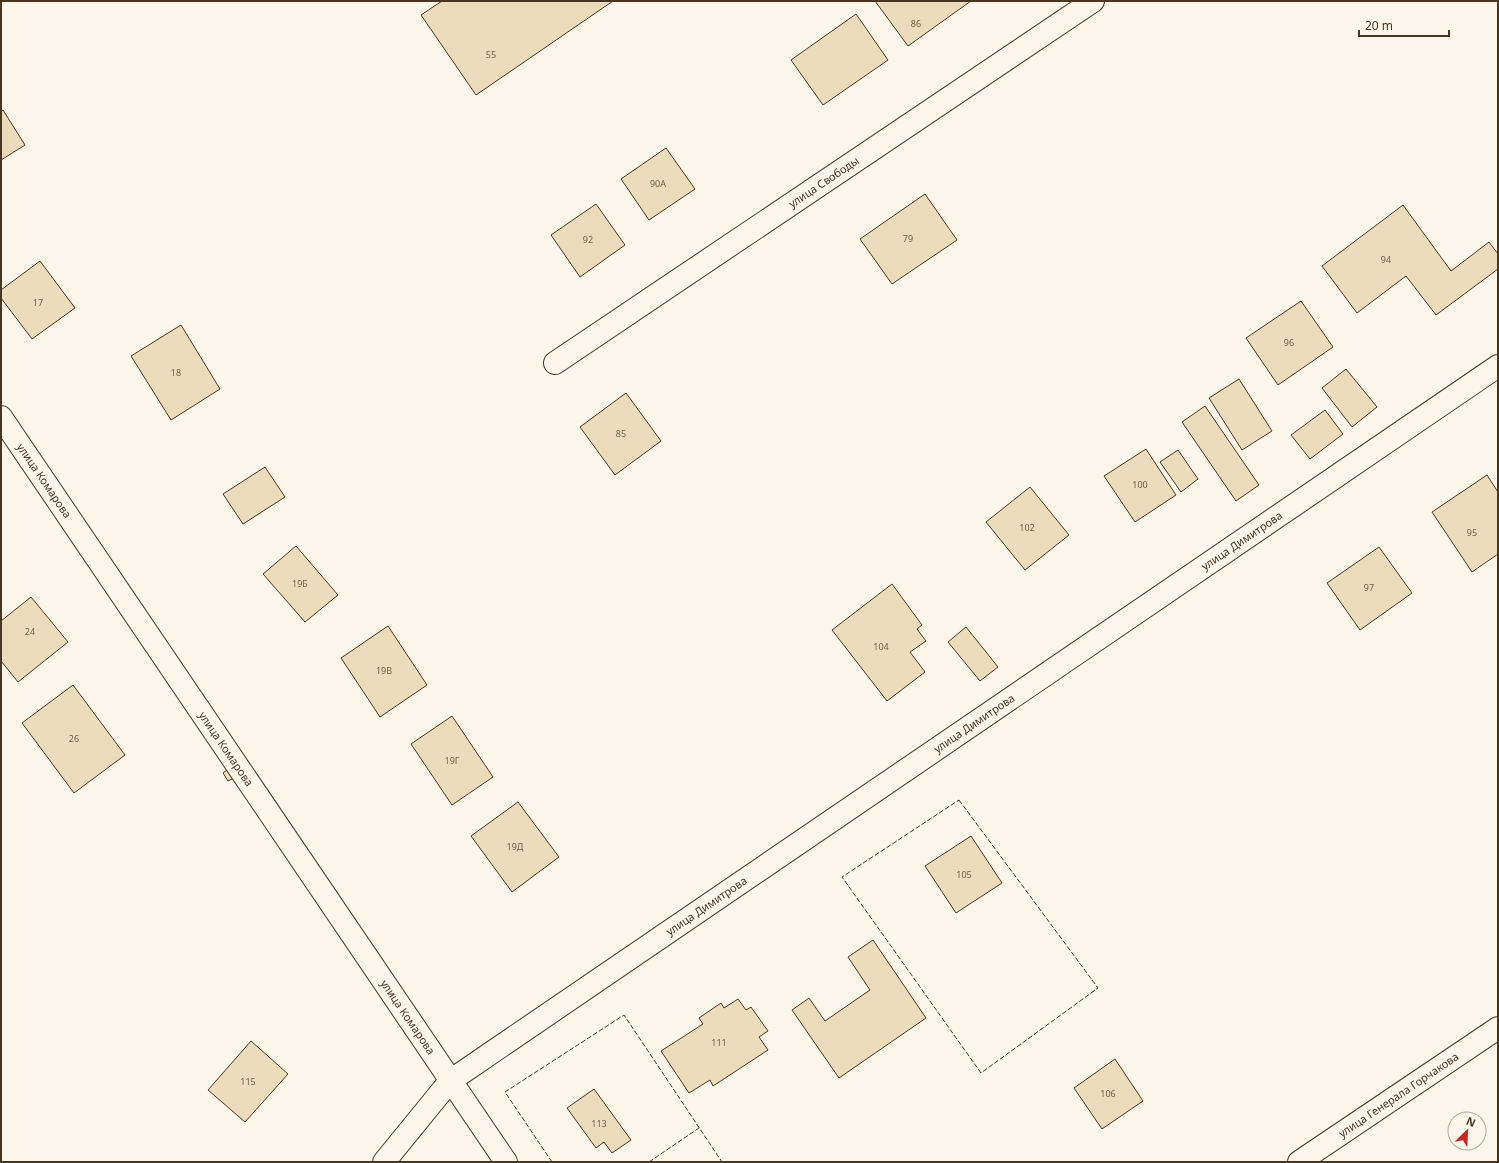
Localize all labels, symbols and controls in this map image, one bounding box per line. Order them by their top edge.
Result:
scale bar [1359,12,1449,38]
house number: 86 [911,17,921,30]
text: 20 m [1365,17,1393,34]
house number: 55 [486,48,496,61]
street label: улица Свободы [785,153,862,211]
house number: 90А [650,177,666,190]
house number: 79 [903,232,913,245]
house number: 92 [583,233,593,246]
house number: 94 [1381,253,1391,266]
house number: 17 [33,296,43,309]
house number: 96 [1284,336,1294,349]
house number: 18 [171,366,181,379]
house number: 85 [616,427,626,440]
street label: улица Комарова [14,440,75,521]
house number: 100 [1132,478,1148,491]
street label: улица Димитрова [1198,507,1285,573]
house number: 102 [1019,521,1035,534]
house number: 95 [1467,526,1477,539]
house number: 19Б [292,577,308,590]
house number: 97 [1364,581,1374,594]
house number: 24 [25,625,35,638]
house number: 104 [873,640,889,653]
house number: 19В [376,664,392,677]
street label: улица Димитрова [930,690,1017,756]
street label: улица Комарова [196,708,257,789]
house number: 26 [69,732,79,745]
house number: 19Г [445,754,460,767]
house number: 19Д [507,840,524,853]
house number: 105 [956,868,972,881]
street label: улица Димитрова [663,873,750,939]
street label: улица Комарова [377,976,439,1057]
house number: 111 [711,1036,727,1049]
street label: улица Генерала Горчакова [1335,1049,1461,1140]
house number: 115 [240,1075,256,1088]
house number: 106 [1100,1087,1116,1100]
north arrow [1447,1111,1487,1151]
text: N [1464,1113,1478,1130]
house number: 113 [591,1117,607,1130]

